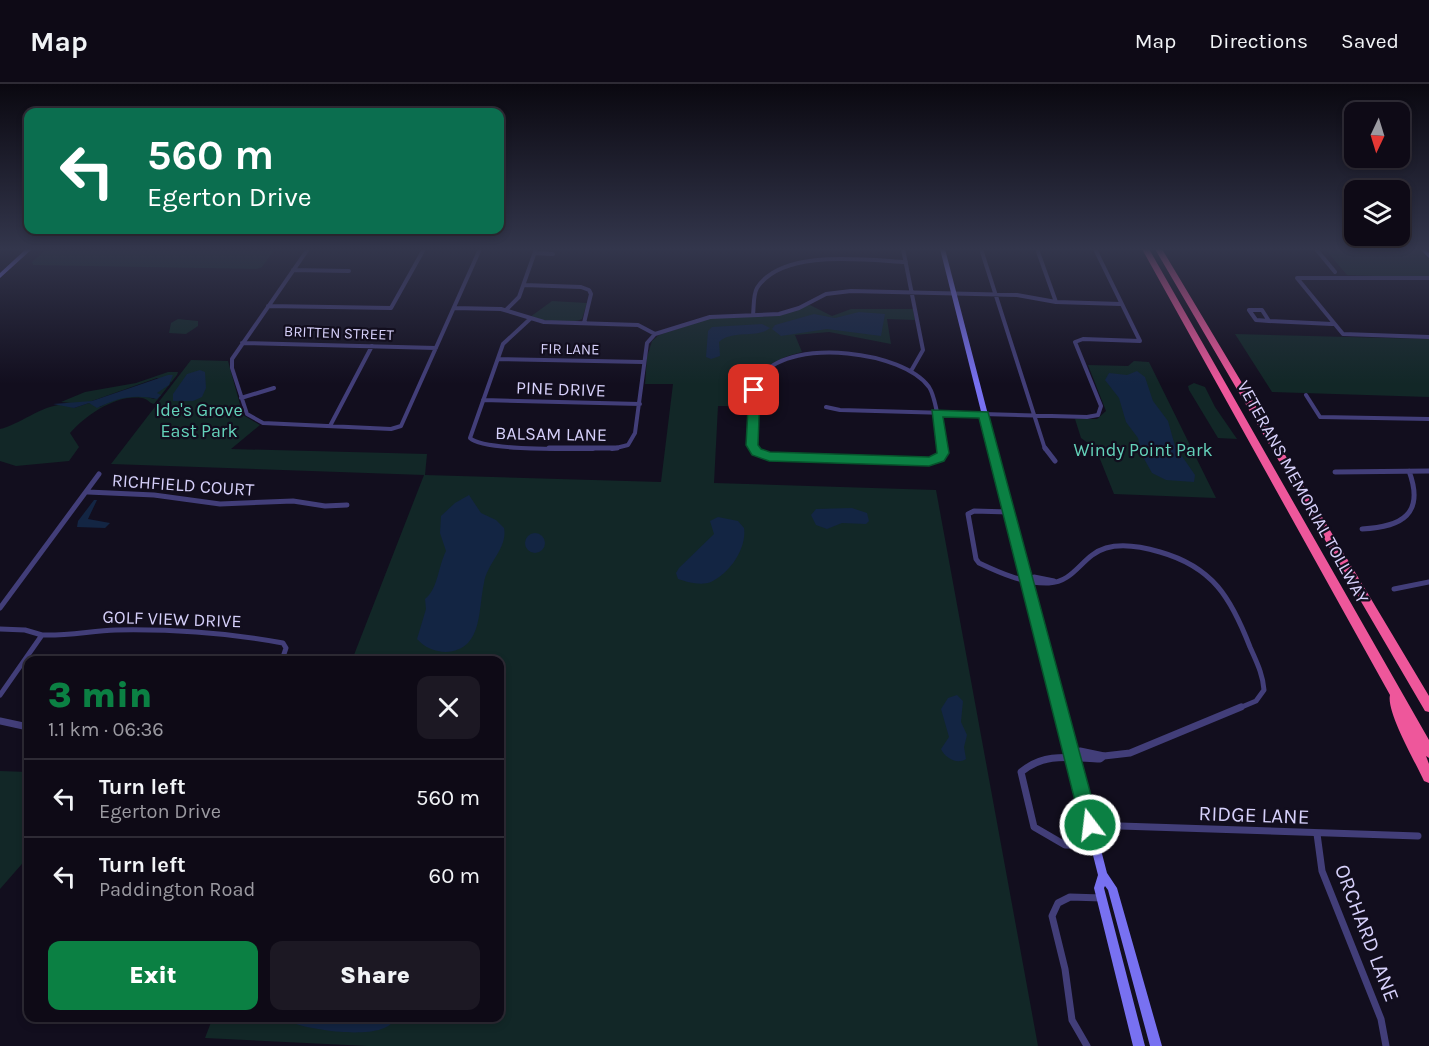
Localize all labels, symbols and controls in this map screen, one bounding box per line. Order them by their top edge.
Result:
text: Map [30,25,88,58]
text: Map [1135,29,1176,53]
text: Directions [1209,29,1308,53]
text: Saved [1341,29,1399,53]
north arrow [1344,102,1410,168]
map controls [1344,102,1410,246]
text: 560 m [147,130,274,180]
icon: left [48,132,126,210]
button: layers [1344,180,1410,246]
text: Egerton Drive [147,181,312,213]
street label: BRITTEN STREET [284,322,395,344]
street label: FIR LANE [540,339,600,359]
pin [728,364,779,415]
icon: arrive [737,373,770,406]
street label: PINE DRIVE [516,376,606,402]
street label: VETERANS MEMORIAL TOLLWAY [1232,377,1374,607]
park label: Ide's Grove East Park [155,399,243,442]
street label: BALSAM LANE [495,422,607,446]
park label: Windy Point Park [1073,439,1213,461]
street label: RICHFIELD COURT [111,469,255,501]
street label: GOLF VIEW DRIVE [102,606,242,632]
text: 3 min [48,674,152,716]
button: close [417,676,480,739]
text: 1.1 km · 06:36 [48,718,164,741]
text: Turn left [99,774,186,800]
icon: left [48,782,81,815]
text: 560 m [416,785,480,811]
position arrow [1058,793,1122,857]
text: Egerton Drive [99,800,221,823]
street label: RIDGE LANE [1198,801,1310,829]
text: Turn left [99,852,186,878]
icon: left [48,860,81,893]
street label: ORCHARD LANE [1330,861,1404,1005]
text: 60 m [429,863,480,889]
text: Paddington Road [99,878,255,901]
button: Exit [48,941,258,1010]
button: Share [270,941,480,1010]

